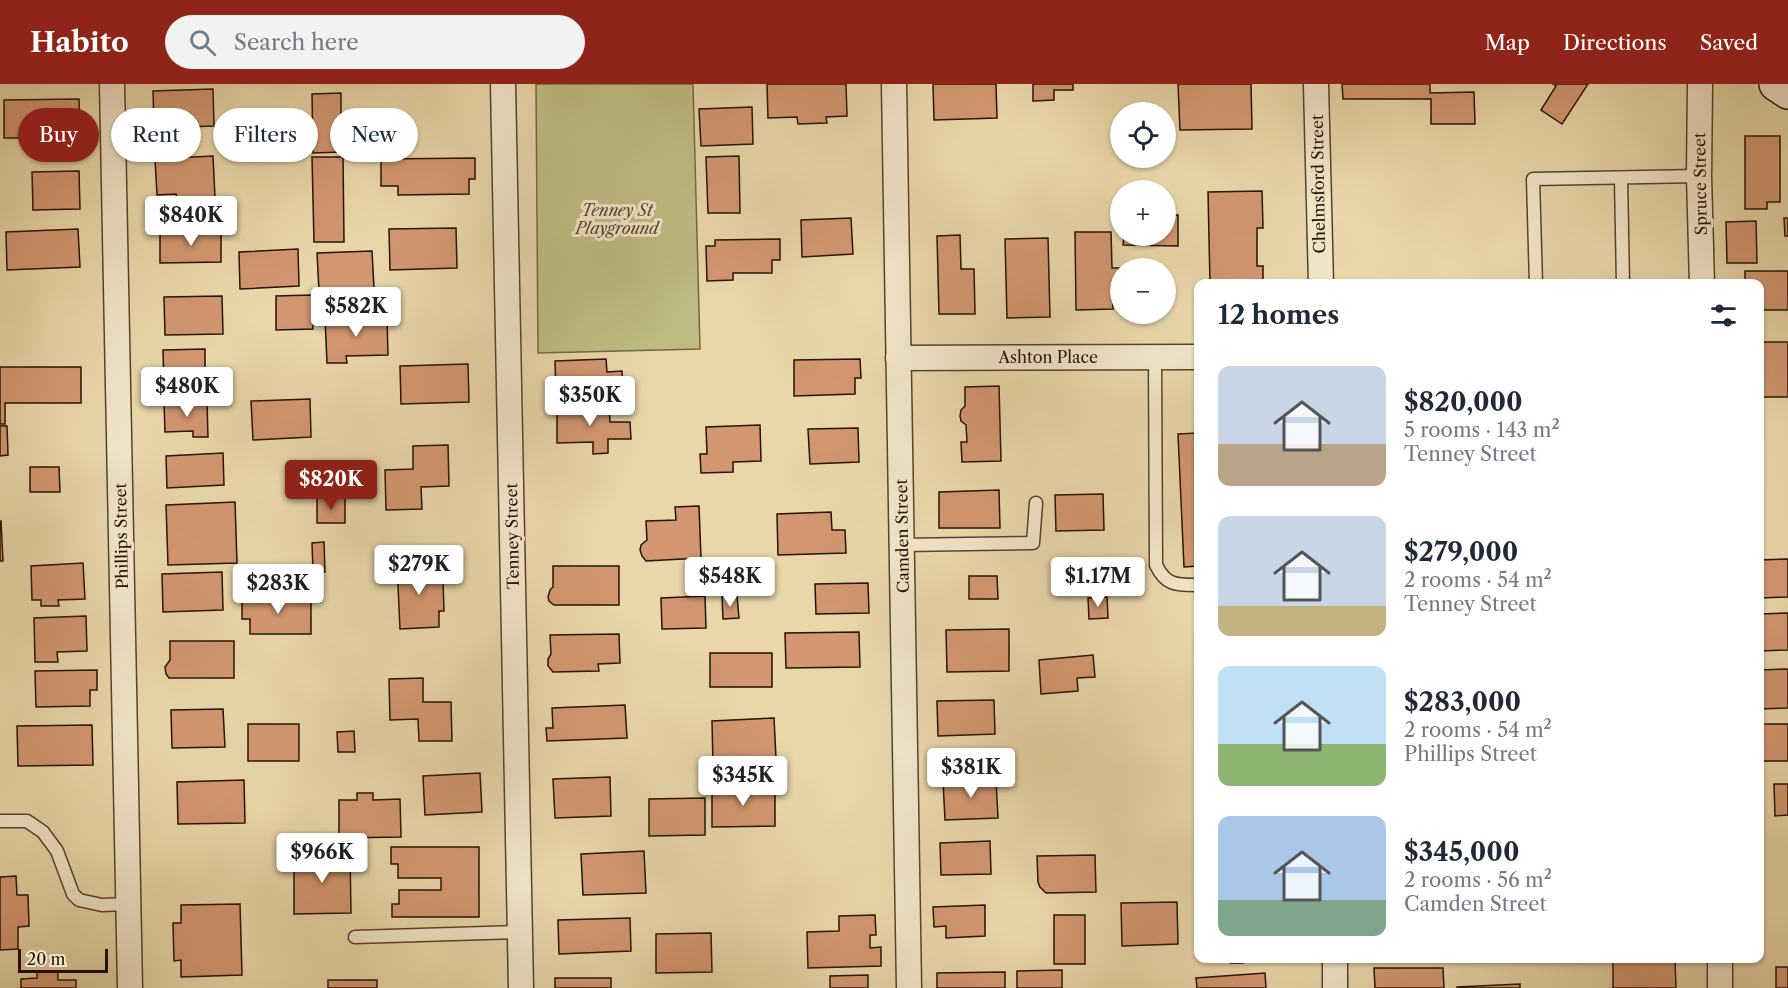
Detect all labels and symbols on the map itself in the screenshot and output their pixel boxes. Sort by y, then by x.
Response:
street label: Chelmsford Street [1307,114,1329,254]
street label: Spruce Street [1689,132,1711,236]
pin: $840K [149,196,233,247]
park label: Tenney St Playground [573,200,660,238]
pin: $582K [314,287,398,338]
street label: Ashton Place [997,347,1098,367]
pin: $480K [145,367,229,418]
pin: $350K [548,376,632,427]
pin: $820K [289,460,373,511]
street label: Camden Street [891,478,913,593]
street label: Phillips Street [110,482,132,589]
street label: Tenney Street [501,482,523,589]
pin: $279K [377,545,461,596]
pin: $548K [688,557,772,608]
pin: $1.17M [1049,557,1147,608]
pin: $283K [236,564,320,615]
pin: $381K [929,748,1013,799]
pin: $345K [701,756,785,807]
pin: $966K [280,833,364,884]
scale bar [18,946,108,974]

